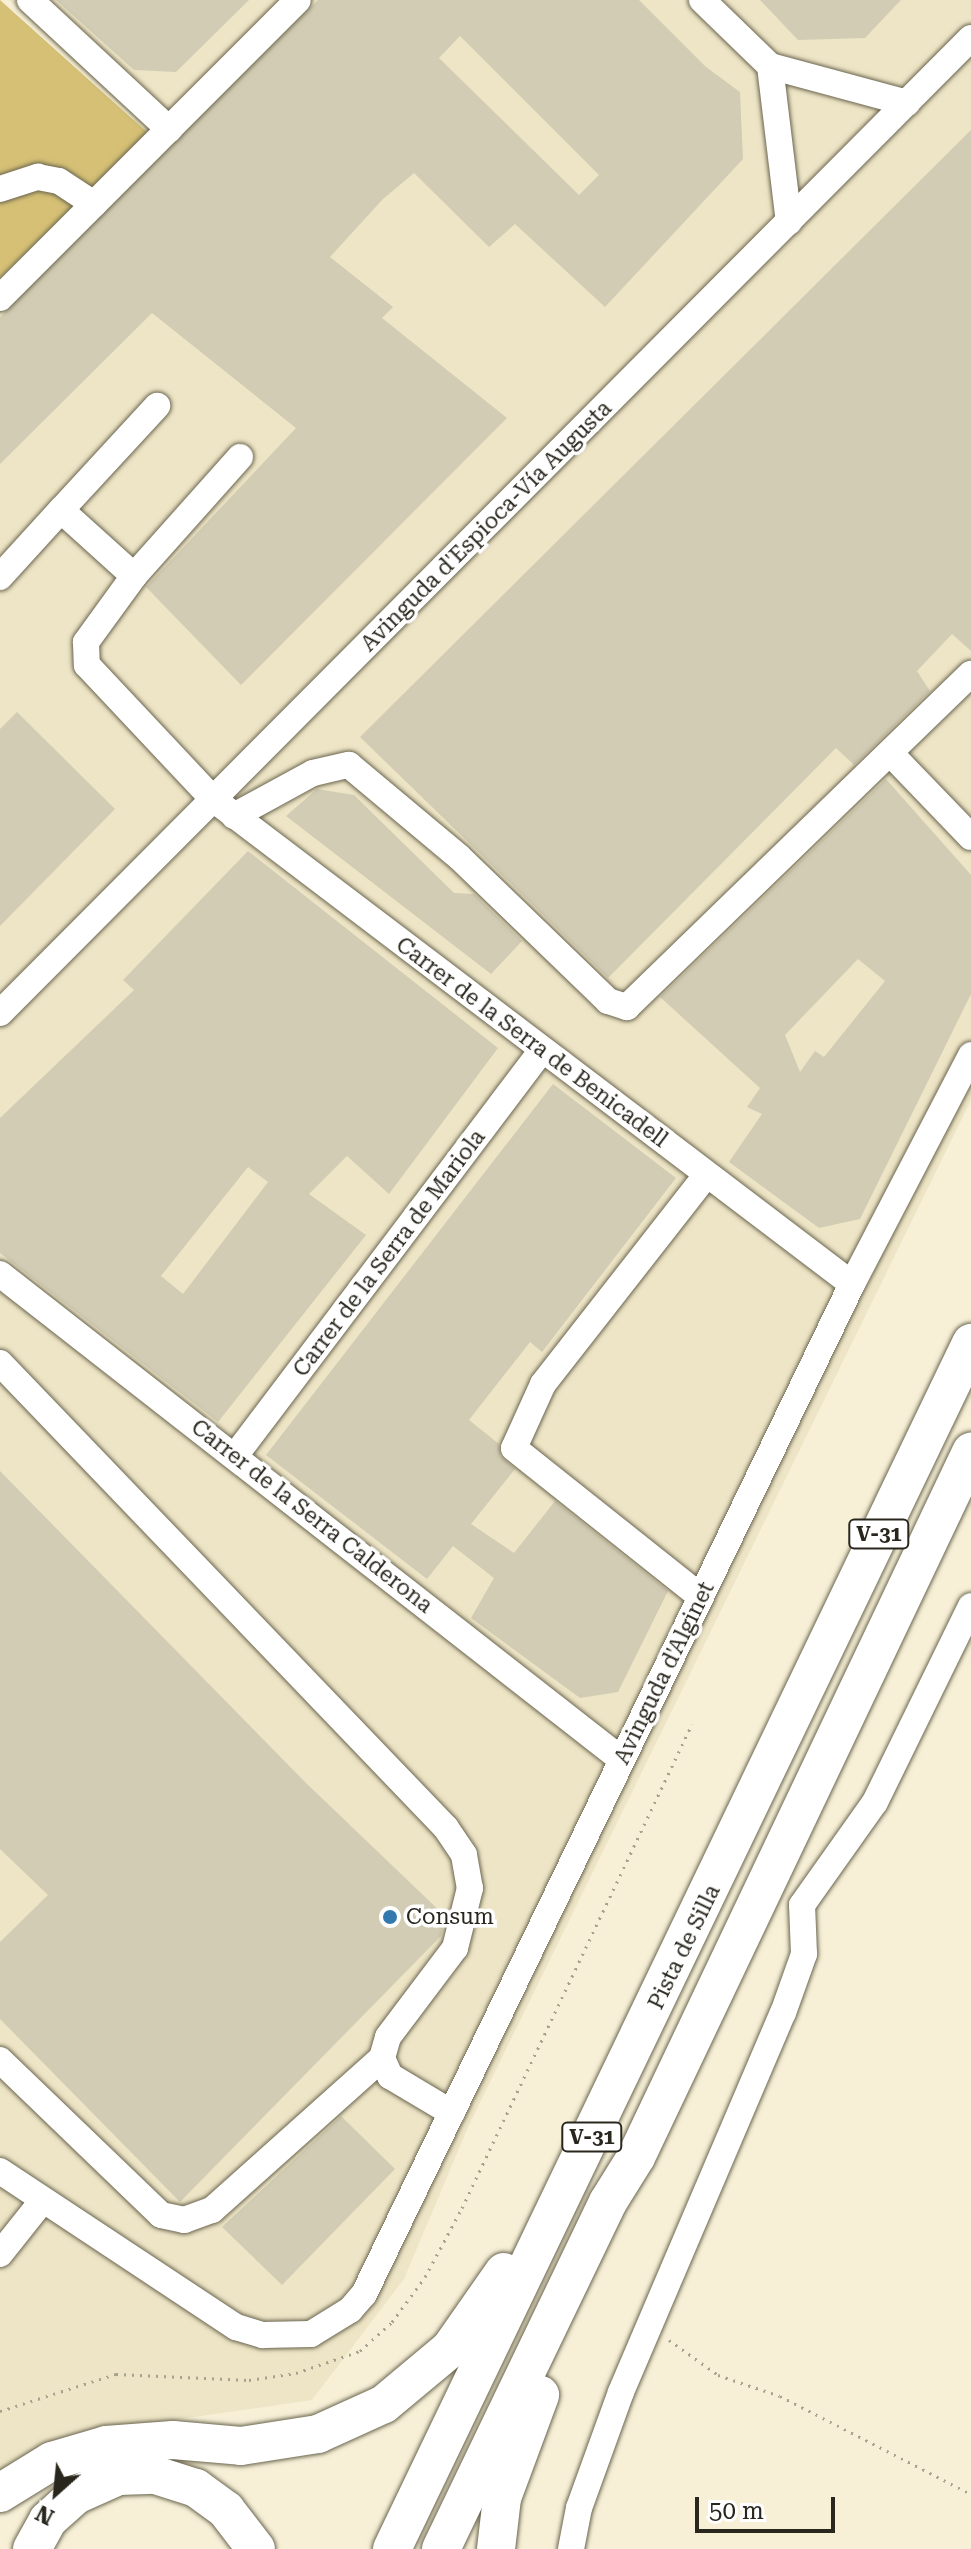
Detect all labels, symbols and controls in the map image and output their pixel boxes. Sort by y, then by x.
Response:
street label: Avinguda d'Espioca-Vía Augusta [355,395,617,657]
street label: Carrer de la Serra de Benicadell [391,931,673,1153]
street label: Carrer de la Serra de Mariola [287,1124,491,1382]
street label: Carrer de la Serra Calderona [186,1414,438,1618]
road number: V-31 [847,1518,911,1550]
street label: Avinguda d'Alginet [608,1577,720,1769]
street label: Pista de Silla [642,1880,726,2014]
place label: Consum [406,1904,494,1930]
marker: Consum [381,1908,399,1926]
road number: V-31 [560,2121,624,2153]
north arrow [16,2453,96,2533]
scale bar [699,2481,839,2531]
text: 50 m [709,2497,764,2525]
text: N [32,2500,58,2530]

